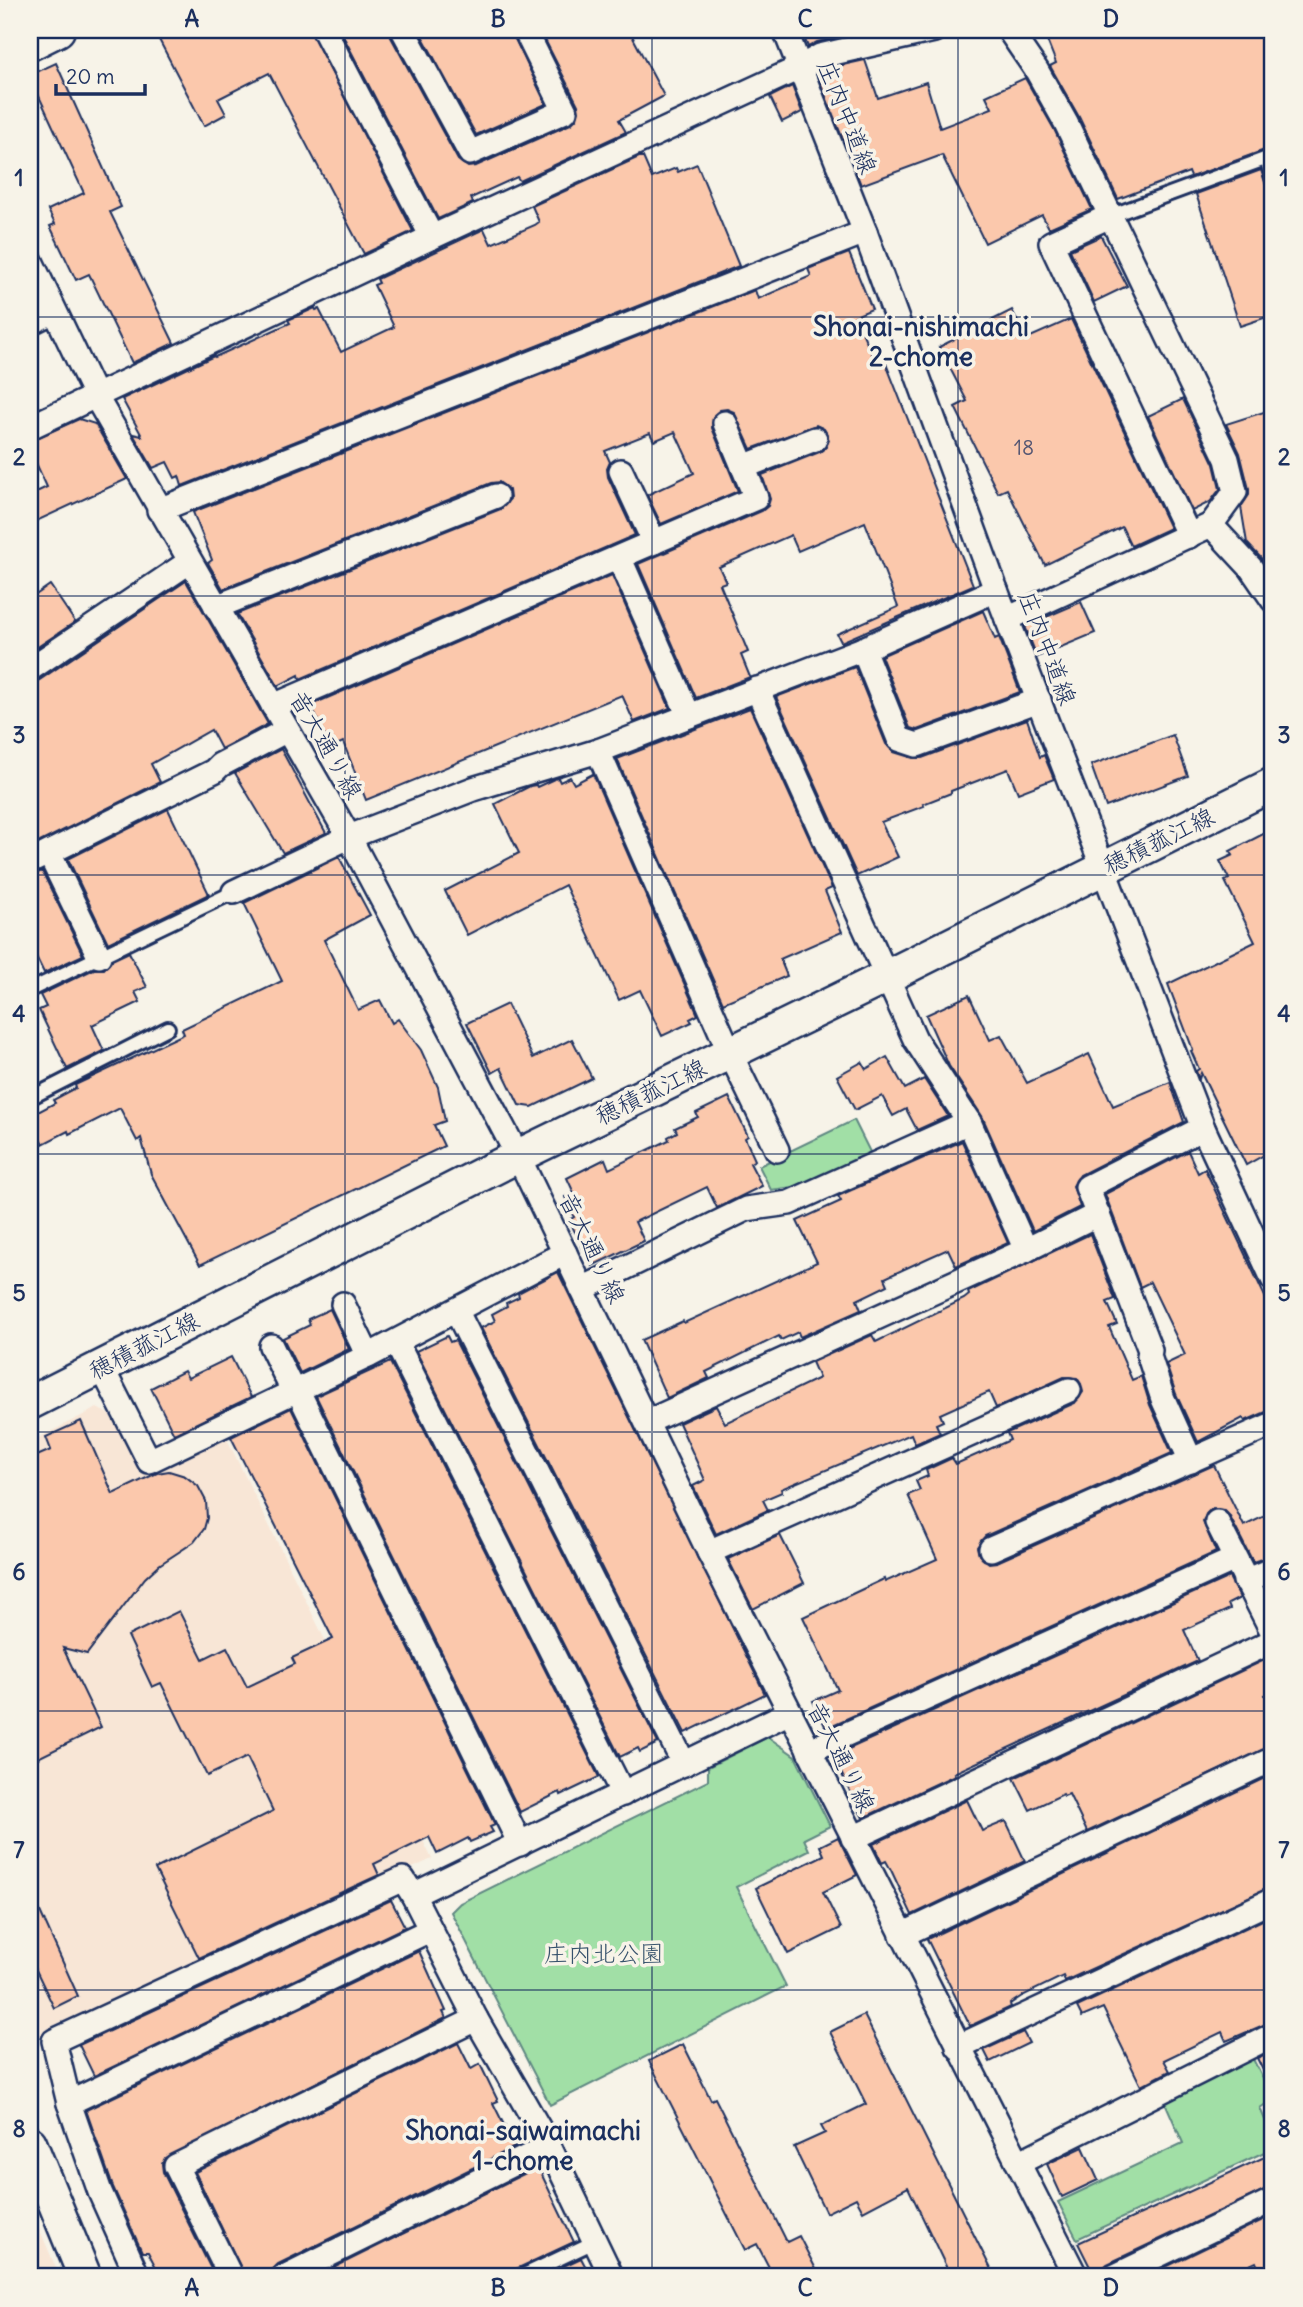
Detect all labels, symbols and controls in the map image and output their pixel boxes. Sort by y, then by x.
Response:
text: A [185,4,200,33]
text: B [490,4,506,33]
text: C [797,4,813,33]
text: D [1103,4,1119,33]
scale bar [56,52,145,96]
street label: 庄内中道線 [812,55,884,178]
text: 20 m [66,63,115,90]
text: 1 [14,163,24,192]
text: 1 [1279,163,1289,192]
district label: Shonai-nishimachi 2-chome [813,310,1029,373]
house number: 18 [1014,434,1034,461]
text: 2 [13,442,26,471]
text: 2 [1278,442,1291,471]
street label: 庄内中道線 [1012,586,1083,709]
street label: 音大通り線 [284,685,370,804]
text: 3 [12,720,26,749]
text: 3 [1277,720,1291,749]
street label: 穂積菰江線 [1098,800,1219,880]
text: 4 [12,999,26,1028]
text: 4 [1277,999,1291,1028]
street label: 穂積菰江線 [590,1051,711,1131]
street label: 音大通り線 [553,1187,633,1308]
text: 5 [12,1278,26,1307]
text: 5 [1277,1278,1291,1307]
street label: 穂積菰江線 [83,1305,204,1386]
text: 6 [12,1557,26,1586]
text: 6 [1277,1557,1291,1586]
street label: 音大通り線 [801,1696,882,1817]
text: 7 [13,1835,25,1864]
text: 7 [1278,1835,1290,1864]
park label: 庄内北公園 [544,1938,664,1968]
text: 8 [12,2114,26,2143]
district label: Shonai-saiwaimachi 1-chome [405,2114,641,2177]
text: 8 [1277,2114,1291,2143]
text: A [185,2273,200,2302]
text: B [490,2273,506,2302]
text: C [797,2273,813,2302]
text: D [1103,2273,1119,2302]

